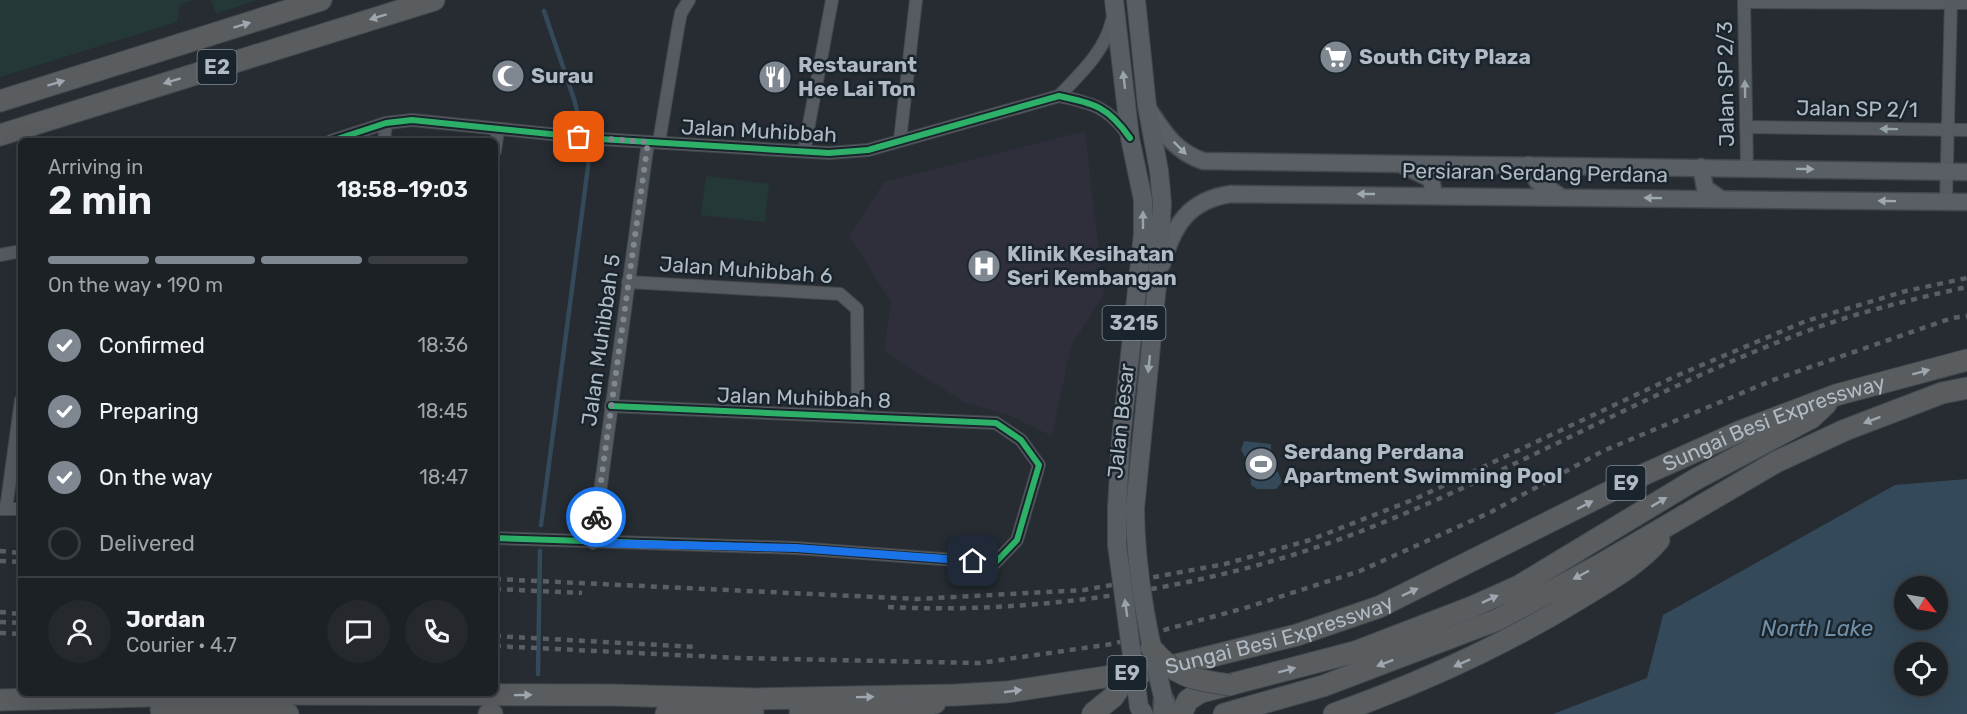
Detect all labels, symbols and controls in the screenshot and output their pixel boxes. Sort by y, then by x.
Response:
one-way arrow [369,13,387,22]
one-way arrow [233,20,251,29]
street label: Jalan SP 2/3 [1712,21,1739,147]
supermarket icon: South City Plaza [1318,39,1354,75]
place label: South City Plaza [1359,44,1531,69]
road number: E2 [198,50,236,84]
place label: Restaurant Hee Lai Ton [798,52,917,101]
mosque icon: Surau [490,58,526,94]
restaurant icon: Restaurant Hee Lai Ton [757,59,793,95]
place label: Surau [531,63,594,88]
one-way arrow [1119,70,1128,89]
one-way arrow [162,77,180,86]
one-way arrow [47,78,65,87]
one-way arrow [1740,79,1750,98]
street label: Jalan SP 2/1 [1796,95,1918,122]
pin [553,111,604,162]
street label: Jalan Muhibbah [681,114,838,147]
icon: bag [562,120,595,153]
one-way arrow [1880,124,1899,134]
one-way arrow [1172,141,1186,155]
text: Arriving in [48,155,143,179]
street label: Persiaran Serdang Perdana [1402,158,1668,187]
one-way arrow [1796,164,1815,174]
text: 18:58–19:03 [337,176,468,203]
text: 2 min [48,178,152,224]
one-way arrow [1356,189,1375,199]
one-way arrow [1643,193,1662,202]
one-way arrow [1878,196,1897,206]
one-way arrow [1138,210,1148,229]
place label: Klinik Kesihatan Seri Kembangan [1007,241,1177,290]
hospital icon: Klinik Kesihatan Seri Kembangan [966,248,1002,284]
street label: Jalan Muhibbah 6 [658,251,834,288]
street label: Jalan Muhibbah 5 [576,252,625,428]
text: On the way · 190 m [48,273,223,297]
road number: 3215 [1102,306,1166,340]
icon: check [48,329,81,362]
text: Confirmed [99,332,205,359]
text: 18:36 [418,333,468,357]
one-way arrow [1144,355,1154,374]
street label: Jalan Besar [1102,362,1139,480]
one-way arrow [1912,366,1930,376]
street label: Sungai Besi Expressway [1659,369,1888,477]
street label: Jalan Muhibbah 8 [716,382,892,413]
icon: check [48,395,81,428]
text: Preparing [99,398,199,425]
text: 18:45 [417,399,468,423]
one-way arrow [1863,416,1881,425]
place label: Serdang Perdana Apartment Swimming Pool [1284,439,1562,488]
sports icon: Serdang Perdana Apartment Swimming Pool [1243,446,1279,482]
icon: check [48,461,81,494]
text: On the way [99,464,213,491]
text: 18:47 [419,465,468,489]
road number: E9 [1606,466,1646,500]
courier [566,487,626,547]
one-way arrow [1651,496,1667,507]
one-way arrow [1576,500,1593,510]
icon: bike [580,501,613,534]
text: Delivered [99,530,195,557]
pin [947,535,998,586]
icon: home [956,544,989,577]
one-way arrow [1572,570,1589,580]
north arrow [1894,576,1948,630]
map controls [1894,576,1948,696]
one-way arrow [1402,587,1419,596]
street label: Sungai Besi Expressway [1163,589,1398,679]
one-way arrow [1482,594,1500,604]
one-way arrow [1121,598,1130,617]
button: person [48,600,111,663]
button: chat [327,600,390,663]
button: phone [405,600,468,663]
text: Jordan [126,606,205,633]
water label: North Lake [1761,615,1873,642]
text: Courier · 4.7 [126,633,237,657]
button: locate [1894,642,1948,696]
road number: E9 [1108,656,1146,690]
one-way arrow [1375,658,1393,668]
one-way arrow [1452,658,1470,668]
one-way arrow [1278,665,1296,674]
one-way arrow [1004,686,1023,695]
one-way arrow [513,690,532,700]
one-way arrow [855,692,874,702]

